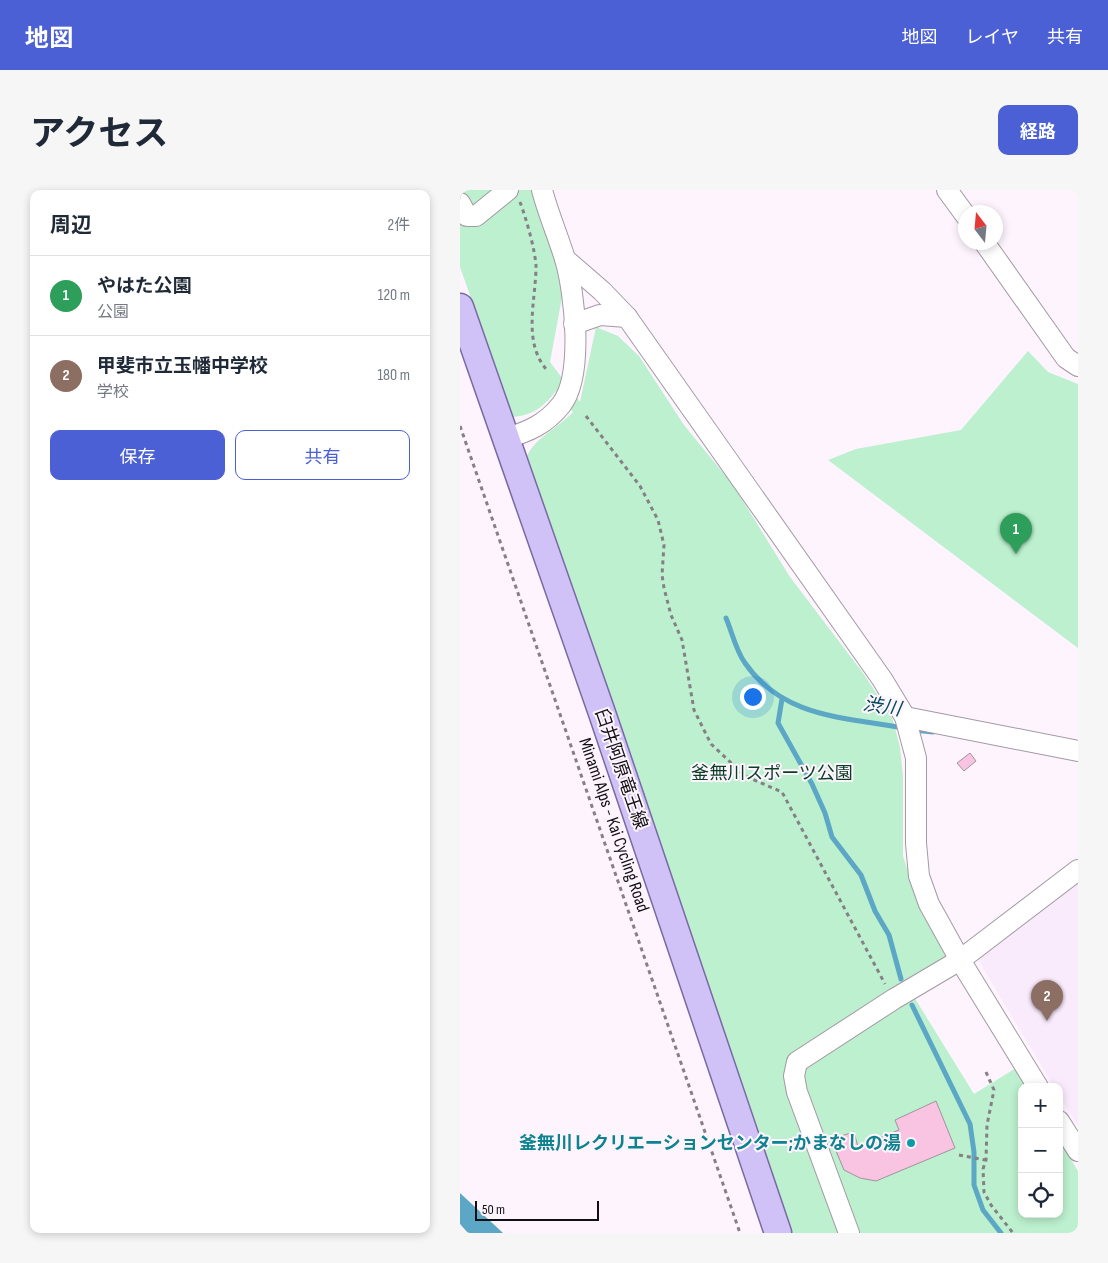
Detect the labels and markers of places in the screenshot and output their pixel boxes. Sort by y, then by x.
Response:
pin: 1 [1000,513,1032,554]
pin: 2 [1031,980,1063,1021]
place label: 釜無川レクリエーションセンター;かまなしの湯 [519,1133,901,1154]
marker: 釜無川レクリエーションセンター;かまなしの湯 [905,1137,917,1149]

